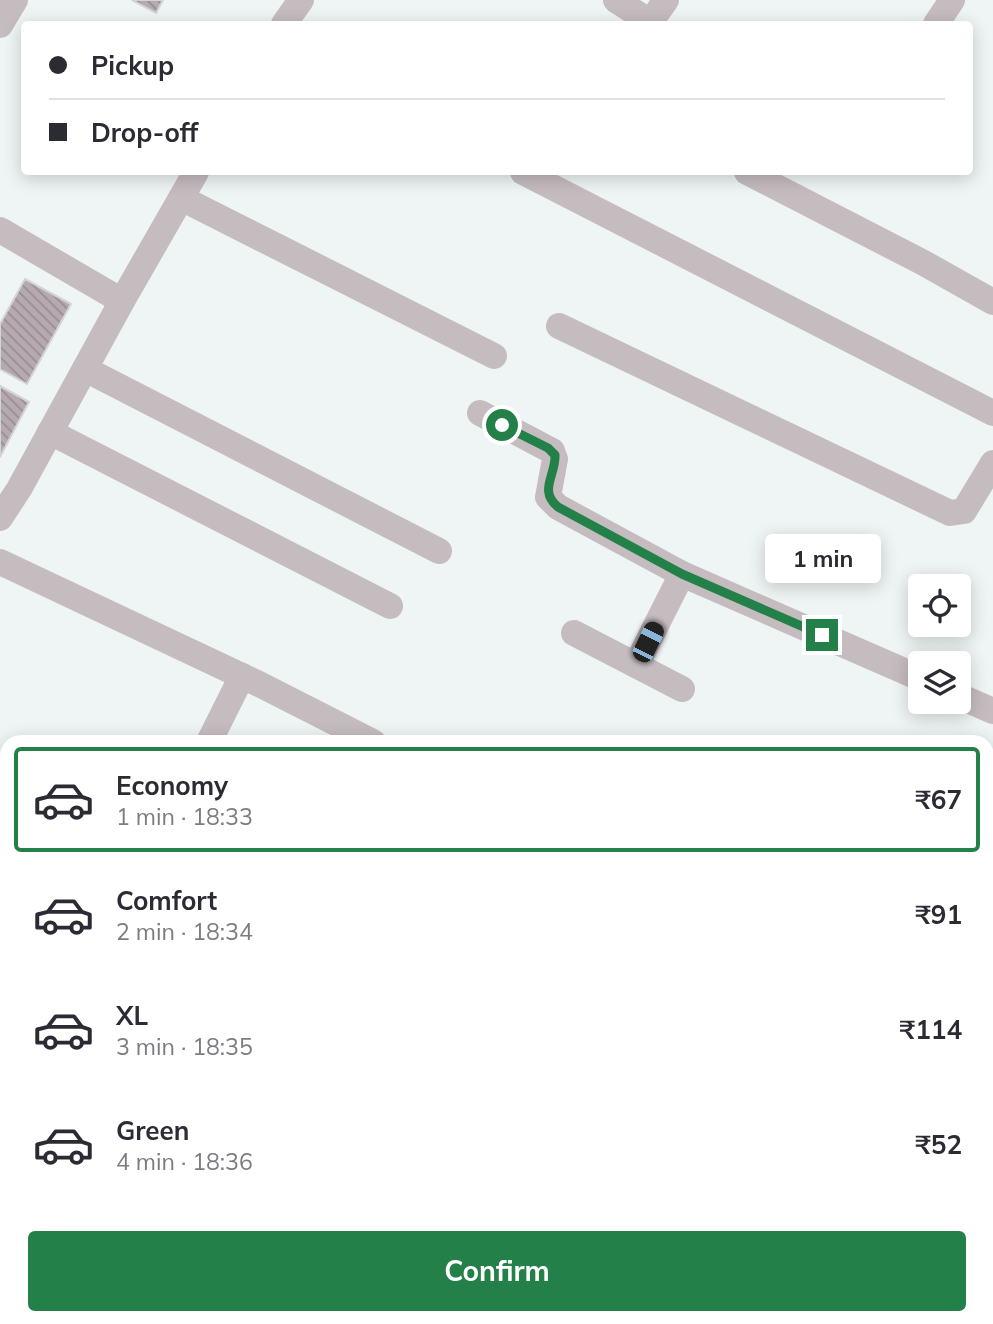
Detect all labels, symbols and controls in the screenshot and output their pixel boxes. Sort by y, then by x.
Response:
text: Pickup [91,49,174,82]
text: Drop-off [91,116,198,149]
route start [486,409,518,441]
callout: 1 min [764,534,880,582]
text: 1 min [793,544,853,573]
map controls [908,574,971,714]
button: locate [908,574,971,637]
car [630,619,667,665]
route end [806,619,838,651]
button: layers [908,651,971,714]
icon: car [32,768,95,831]
text: Economy [116,769,228,802]
text: ₹67 [915,783,962,816]
text: 1 min · 18:33 [116,802,253,831]
icon: car [32,883,95,946]
text: Comfort [116,884,217,917]
text: ₹91 [915,898,962,931]
text: 2 min · 18:34 [116,917,253,946]
icon: car [32,998,95,1061]
text: XL [116,999,148,1032]
text: ₹114 [900,1013,962,1046]
text: 3 min · 18:35 [116,1032,253,1061]
icon: car [32,1113,95,1176]
text: Green [116,1114,189,1147]
text: ₹52 [915,1128,962,1161]
text: 4 min · 18:36 [116,1147,253,1176]
button: Confirm [28,1231,966,1311]

